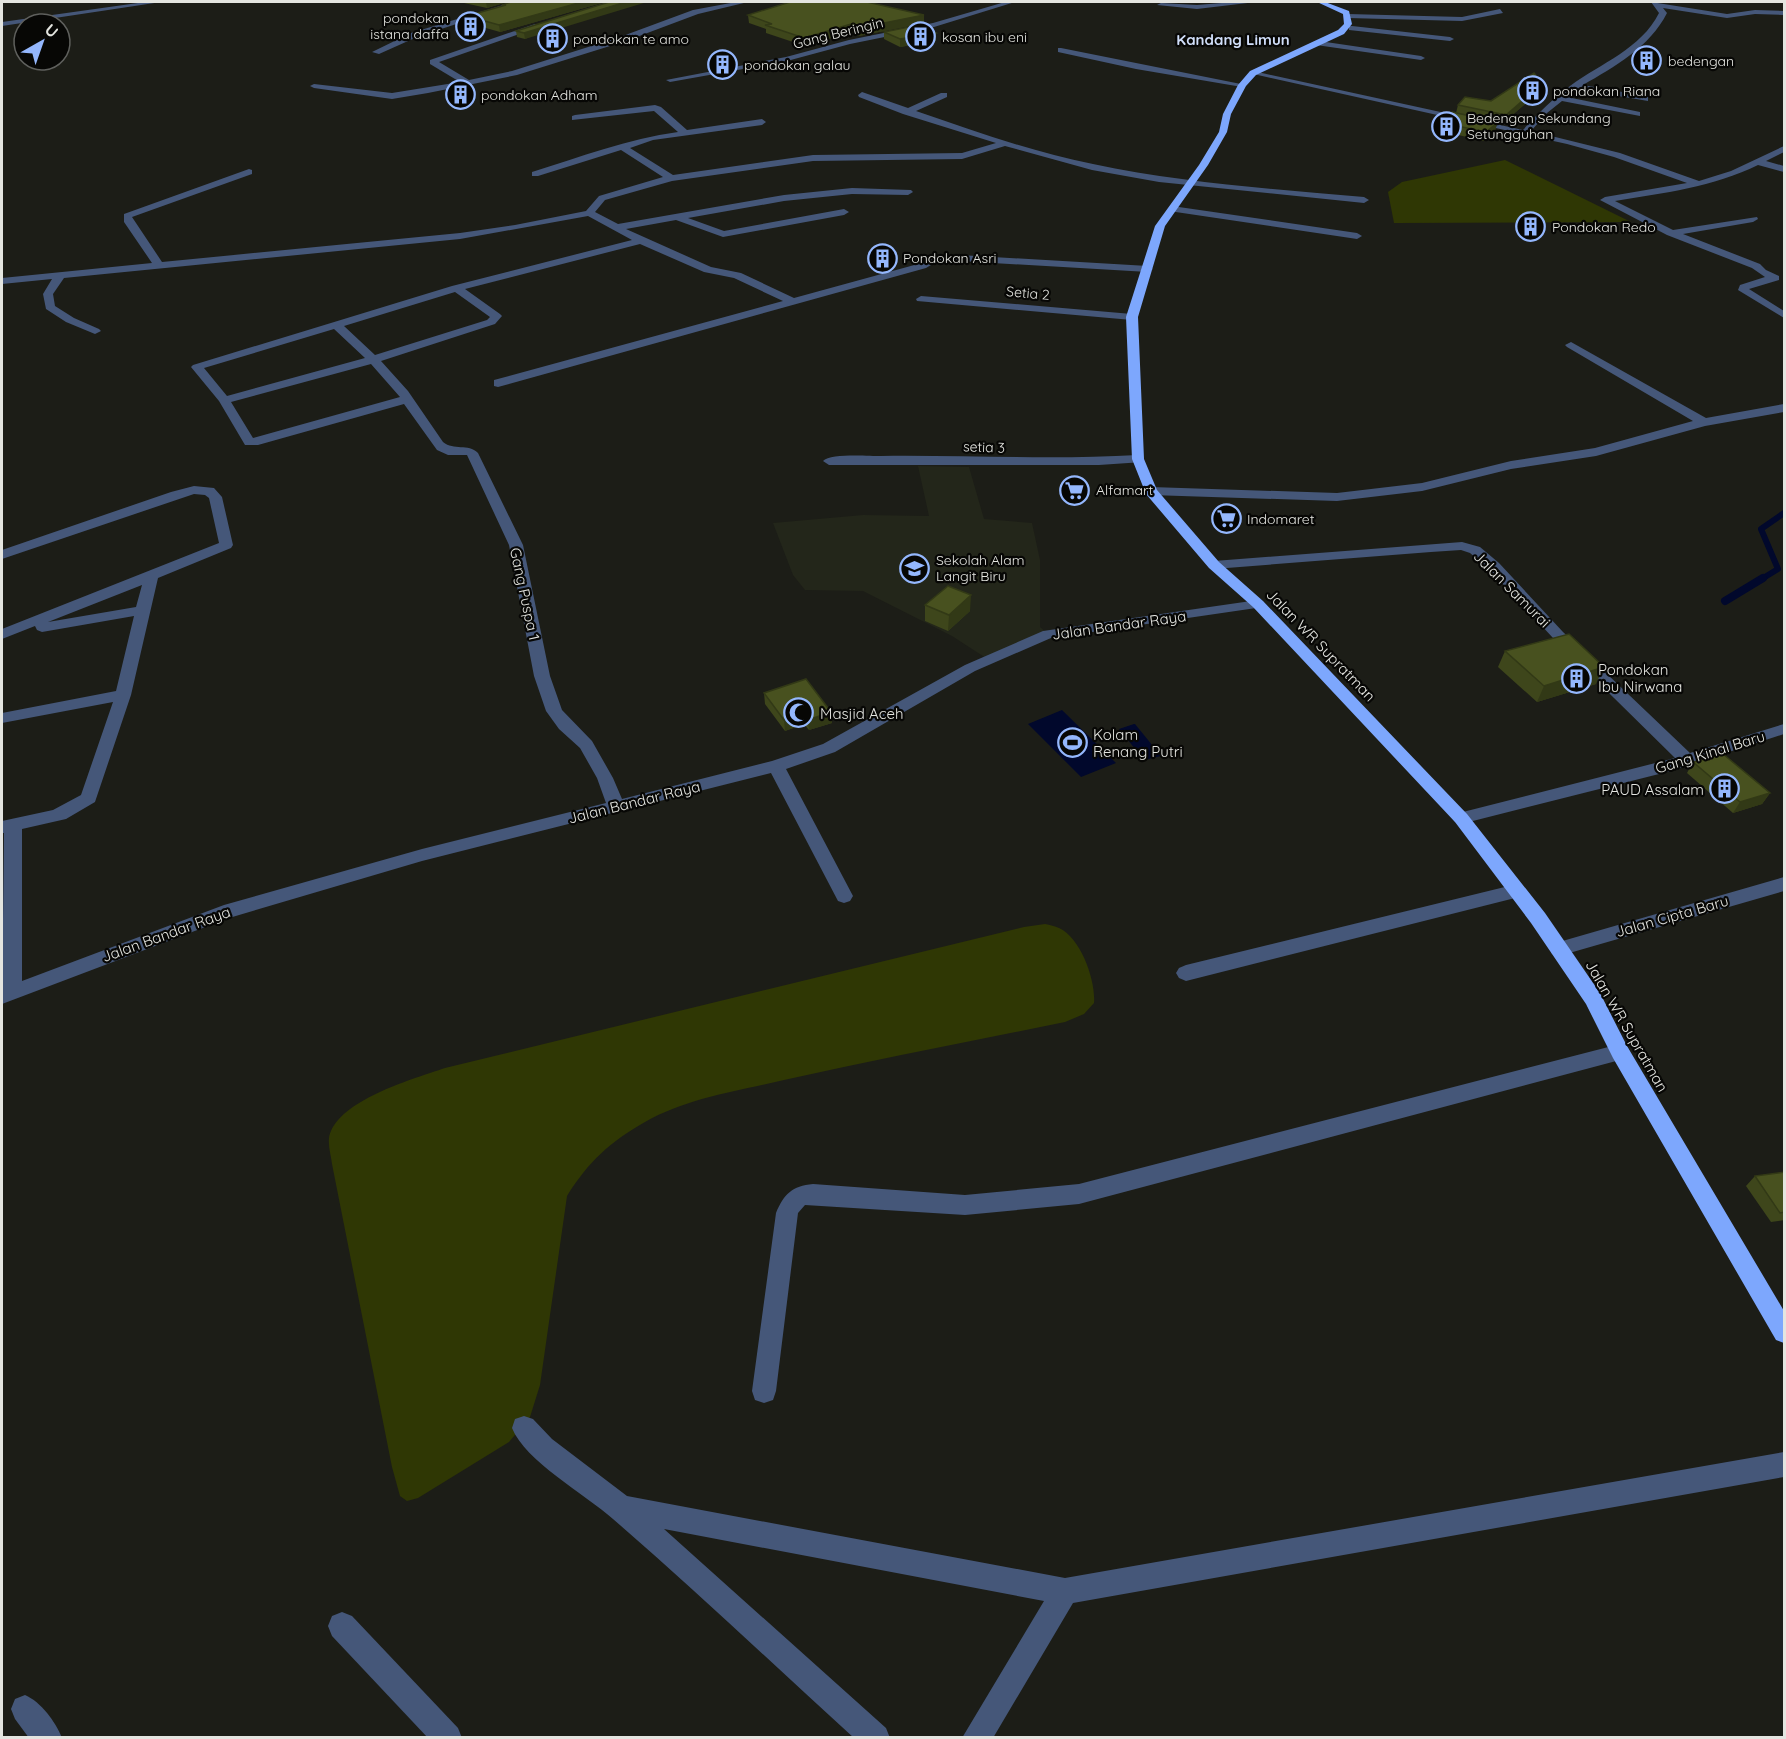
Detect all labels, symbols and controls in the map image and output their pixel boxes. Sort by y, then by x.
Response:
place label: pondokan istana daffa [370,9,449,43]
building icon: pondokan istana daffa [454,10,486,42]
north arrow [12,12,72,72]
street label: Gang Beringin [791,13,885,53]
text: U [41,19,62,42]
building icon: kosan ibu eni [905,21,937,53]
building icon: pondokan te amo [536,23,568,55]
place label: kosan ibu eni [942,28,1027,46]
place label: pondokan te amo [573,30,689,48]
district label: Kandang Limun [1176,30,1290,49]
building icon: bedengan [1631,45,1663,77]
building icon: pondokan galau [707,49,739,81]
place label: bedengan [1668,52,1734,70]
place label: pondokan galau [744,56,850,74]
building icon: pondokan Riana [1516,75,1548,107]
building icon: pondokan Adham [444,79,476,111]
place label: pondokan Riana [1553,82,1660,100]
place label: pondokan Adham [481,86,598,104]
place label: Bedengan Sekundang Setungguhan [1467,109,1611,143]
building icon: Bedengan Sekundang Setungguhan [1430,110,1462,142]
building icon: Pondokan Redo [1515,211,1547,243]
place label: Pondokan Redo [1552,218,1656,236]
building icon: Pondokan Asri [866,242,898,274]
place label: Pondokan Asri [903,249,997,267]
street label: Setia 2 [1006,282,1051,304]
street label: setia 3 [963,437,1005,457]
supermarket icon: Alfamart [1059,474,1091,506]
place label: Alfamart [1096,481,1153,499]
supermarket icon: Indomaret [1210,503,1242,535]
place label: Indomaret [1247,510,1315,528]
street label: Gang Puspa 1 [506,546,544,642]
street label: Jalan Samurai [1470,547,1554,631]
place label: Sekolah Alam Langit Biru [936,551,1024,585]
school or university icon: Sekolah Alam Langit Biru [899,552,931,584]
street label: Jalan WR Supratman [1262,585,1380,705]
street label: Jalan Bandar Raya [1051,606,1187,644]
place label: Pondokan Ibu Nirwana [1598,660,1682,696]
building icon: Pondokan Ibu Nirwana [1561,662,1593,694]
mosque icon: Masjid Aceh [783,697,815,729]
place label: Masjid Aceh [820,704,903,723]
place label: Kolam Renang Putri [1093,725,1183,761]
street label: Gang Kinal Baru [1653,726,1767,778]
sports icon: Kolam Renang Putri [1056,727,1088,759]
building icon: PAUD Assalam [1709,773,1741,805]
street label: Jalan Bandar Raya [566,776,702,828]
place label: PAUD Assalam [1601,780,1704,799]
street label: Jalan Cipta Baru [1613,891,1731,941]
street label: Jalan Bandar Raya [99,902,233,966]
street label: Jalan WR Supratman [1582,957,1672,1095]

